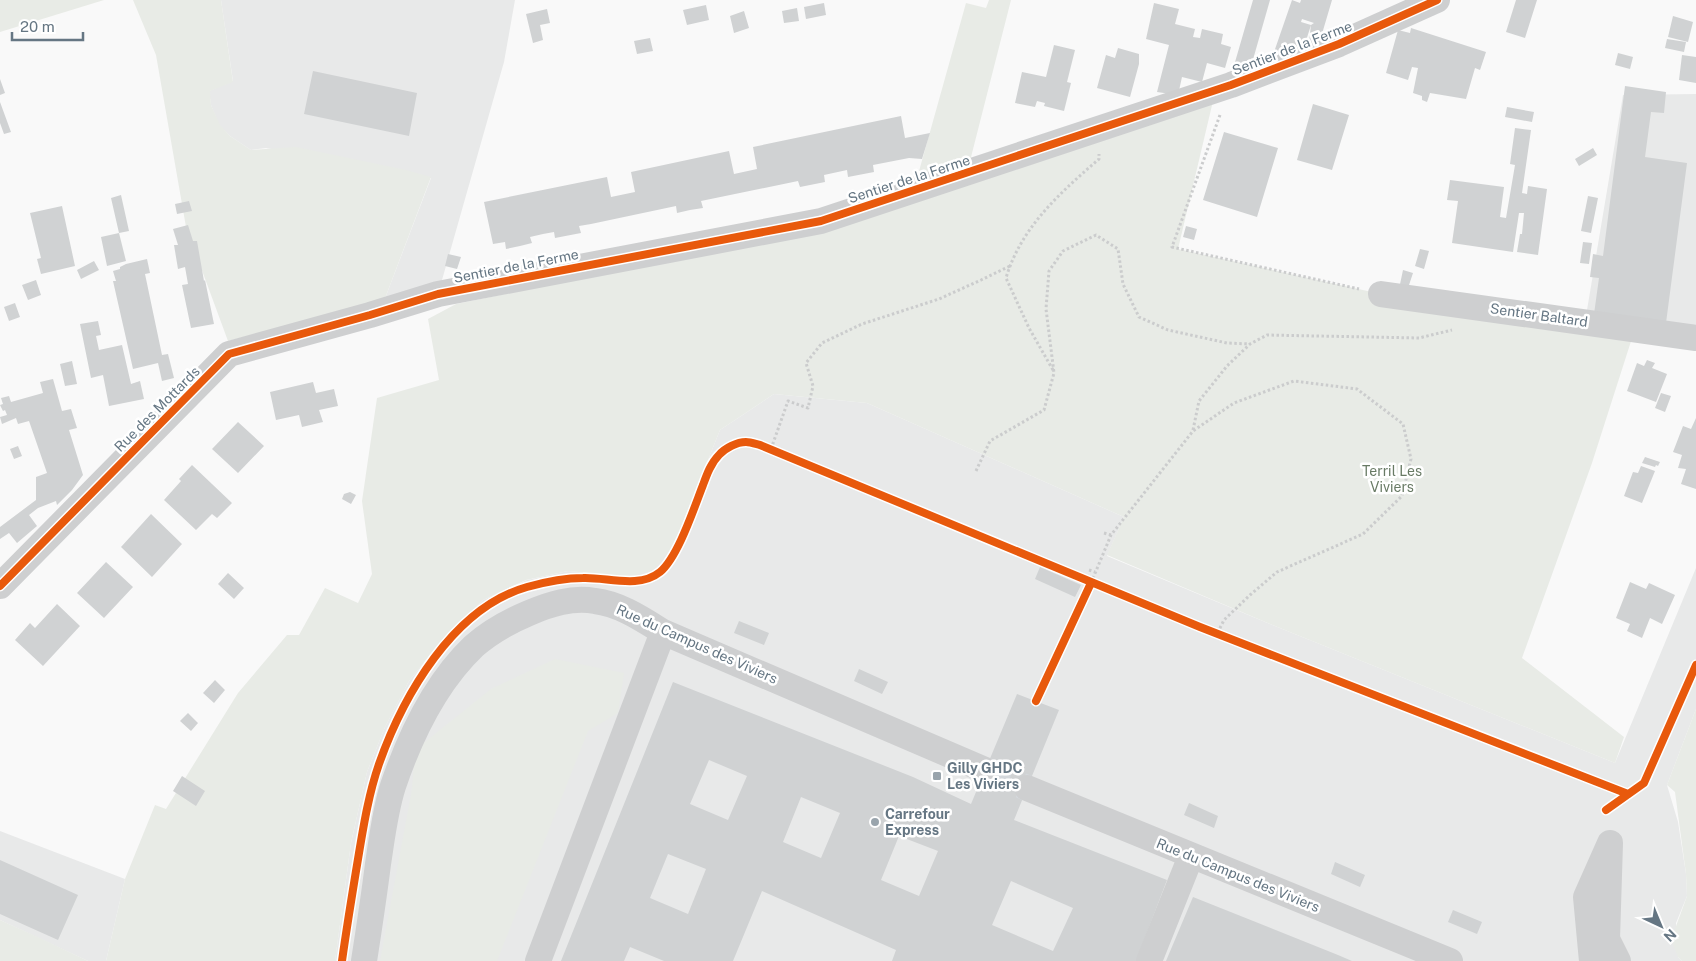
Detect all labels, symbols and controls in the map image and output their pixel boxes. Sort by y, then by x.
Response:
scale bar [12,10,84,42]
text: 20 m [20,18,55,35]
street label: Sentier de la Ferme [1230,18,1354,78]
street label: Sentier de la Ferme [846,152,972,206]
street label: Sentier de la Ferme [452,246,580,286]
street label: Sentier Baltard [1489,300,1589,330]
street label: Rue des Mottards [111,363,203,455]
park label: Terril Les Viviers [1362,463,1422,495]
street label: Rue du Campus des Viviers [614,601,780,687]
place label: Gilly GHDC Les Viviers [947,760,1023,792]
marker: Gilly GHDC Les Viviers [931,770,943,782]
place label: Carrefour Express [885,806,950,838]
marker: Carrefour Express [869,816,881,828]
street label: Rue du Campus des Viviers [1154,835,1322,915]
north arrow [1636,901,1686,951]
text: N [1661,926,1680,945]

